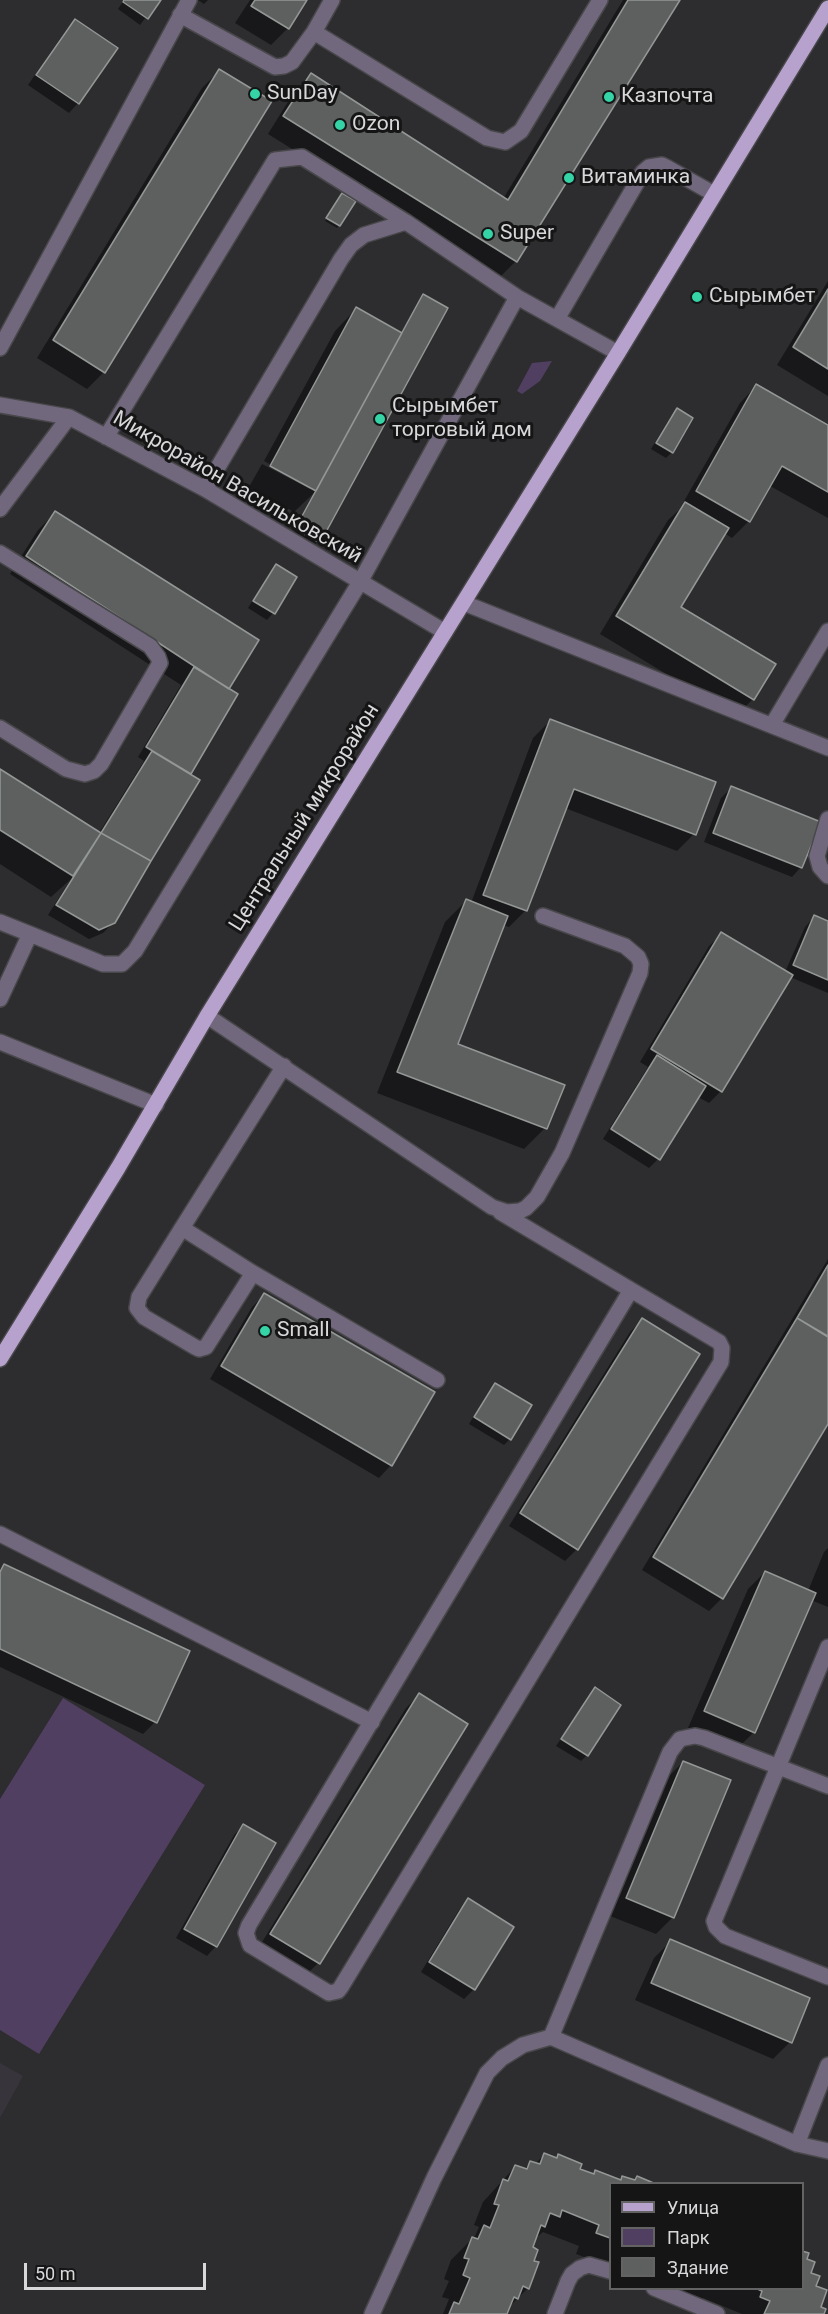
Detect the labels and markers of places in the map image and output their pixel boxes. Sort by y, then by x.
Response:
place label: SunDay [267,81,338,107]
place label: Казпочта [621,84,713,110]
marker: SunDay [248,87,262,101]
marker: Казпочта [602,90,616,104]
place label: Ozon [352,112,400,138]
marker: Ozon [333,118,347,132]
place label: Витаминка [581,165,690,191]
marker: Витаминка [562,171,576,185]
place label: Super [500,221,554,247]
marker: Super [481,227,495,241]
place label: Сырымбет [709,284,815,310]
marker: Сырымбет [690,290,704,304]
place label: Сырымбет торговый дом [392,394,532,444]
marker: Сырымбет торговый дом [373,412,387,426]
place label: Small [277,1318,330,1344]
marker: Small [258,1324,272,1338]

